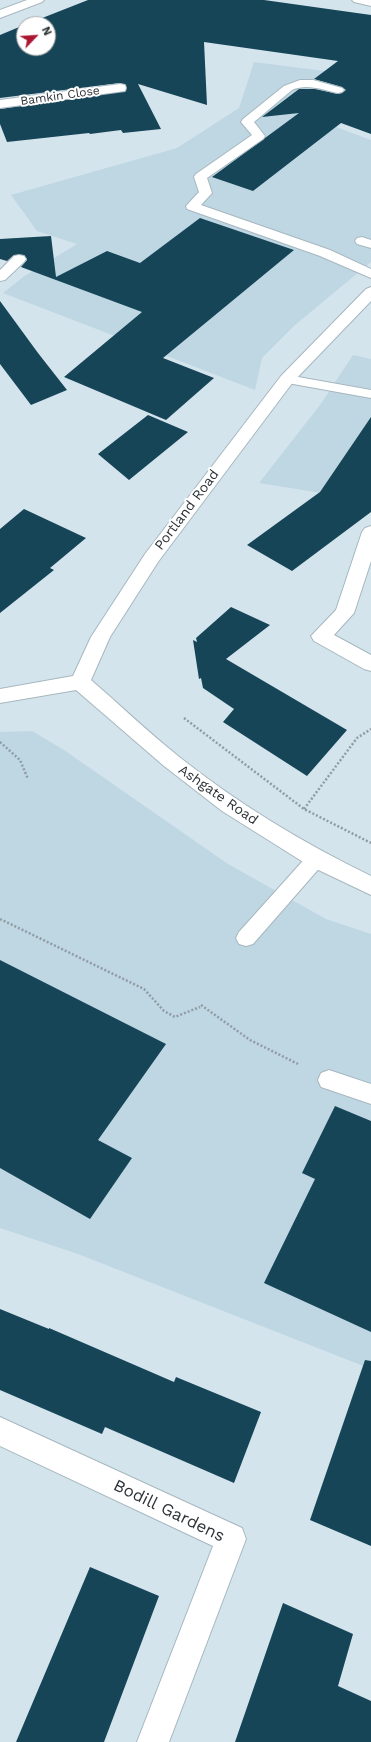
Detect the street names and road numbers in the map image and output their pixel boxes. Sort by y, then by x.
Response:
street label: Bamkin Close [19,83,101,109]
street label: Portland Road [151,466,223,554]
street label: Ashgate Road [175,761,261,829]
street label: Bodill Gardens [110,1475,228,1547]

